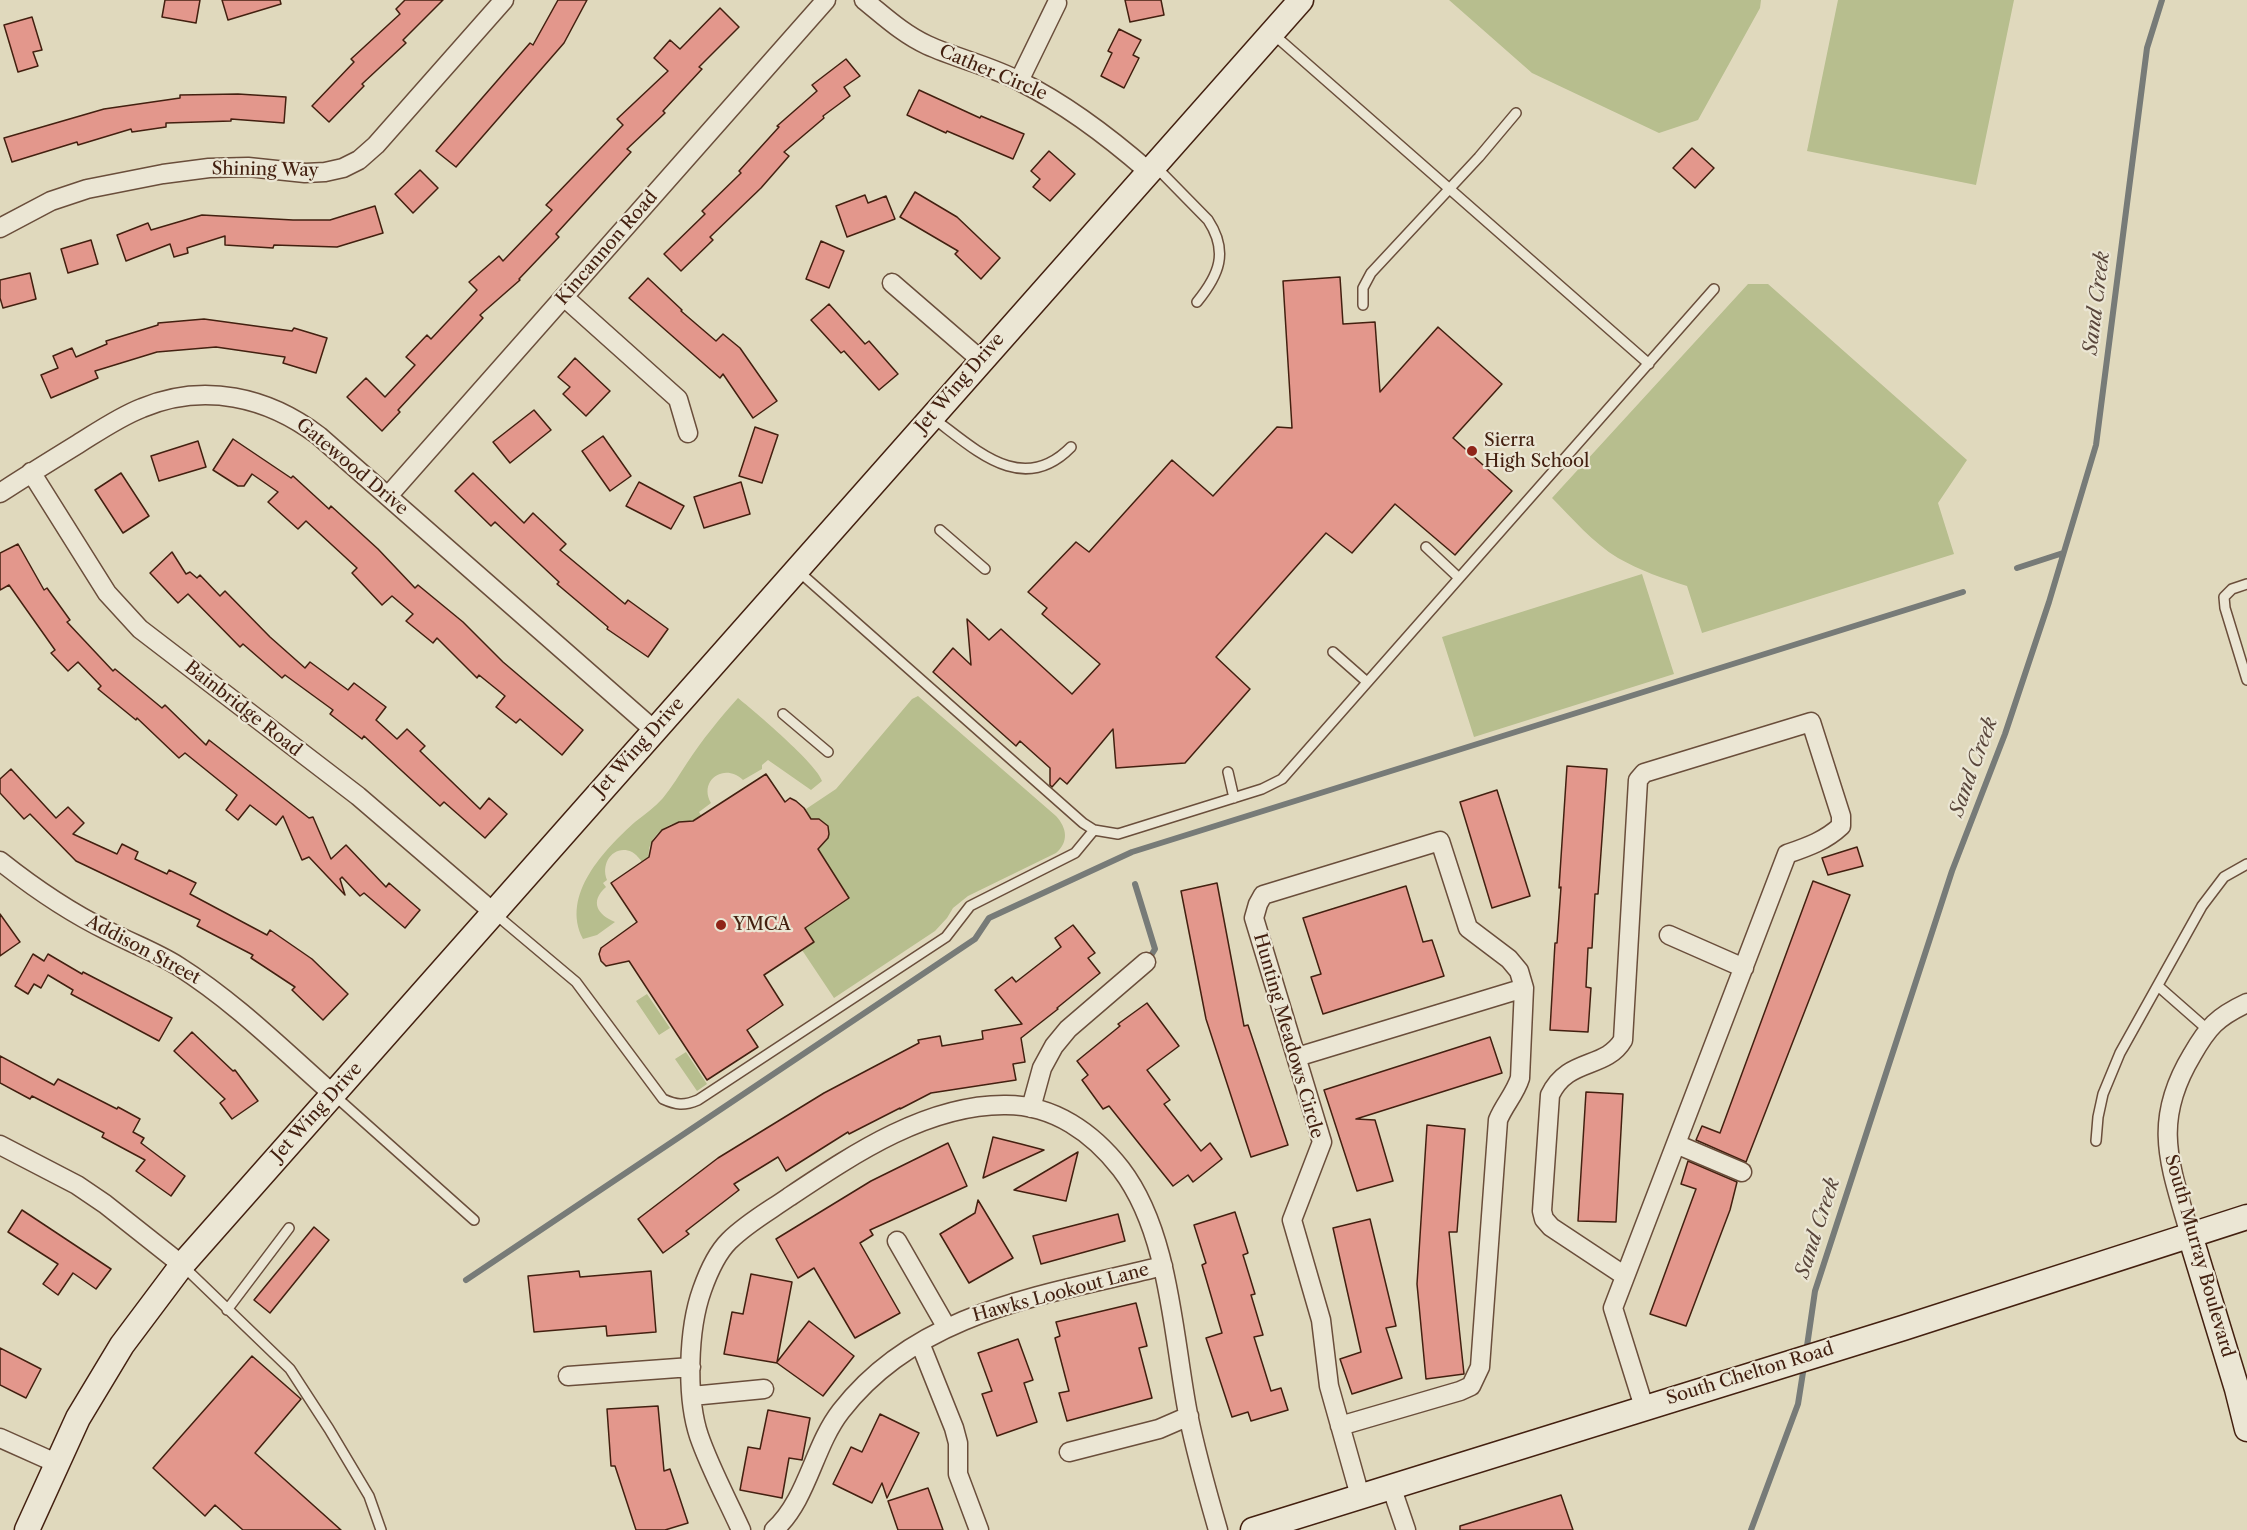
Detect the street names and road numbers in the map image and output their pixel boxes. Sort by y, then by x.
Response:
street label: Cather Circle [936,41,1050,105]
street label: Shining Way [211,158,319,182]
street label: Kincannon Road [552,187,662,309]
street label: Jet Wing Drive [911,329,1009,437]
street label: Gatewood Drive [292,414,412,520]
street label: Bainbridge Road [180,657,306,761]
street label: Jet Wing Drive [589,693,689,801]
street label: Addison Street [82,911,204,989]
street label: Hunting Meadows Circle [1248,931,1328,1141]
street label: Jet Wing Drive [267,1058,367,1166]
street label: South Murray Boulevard [2160,1152,2238,1360]
street label: Hawks Lookout Lane [970,1259,1152,1327]
street label: South Chelton Road [1664,1338,1836,1410]

